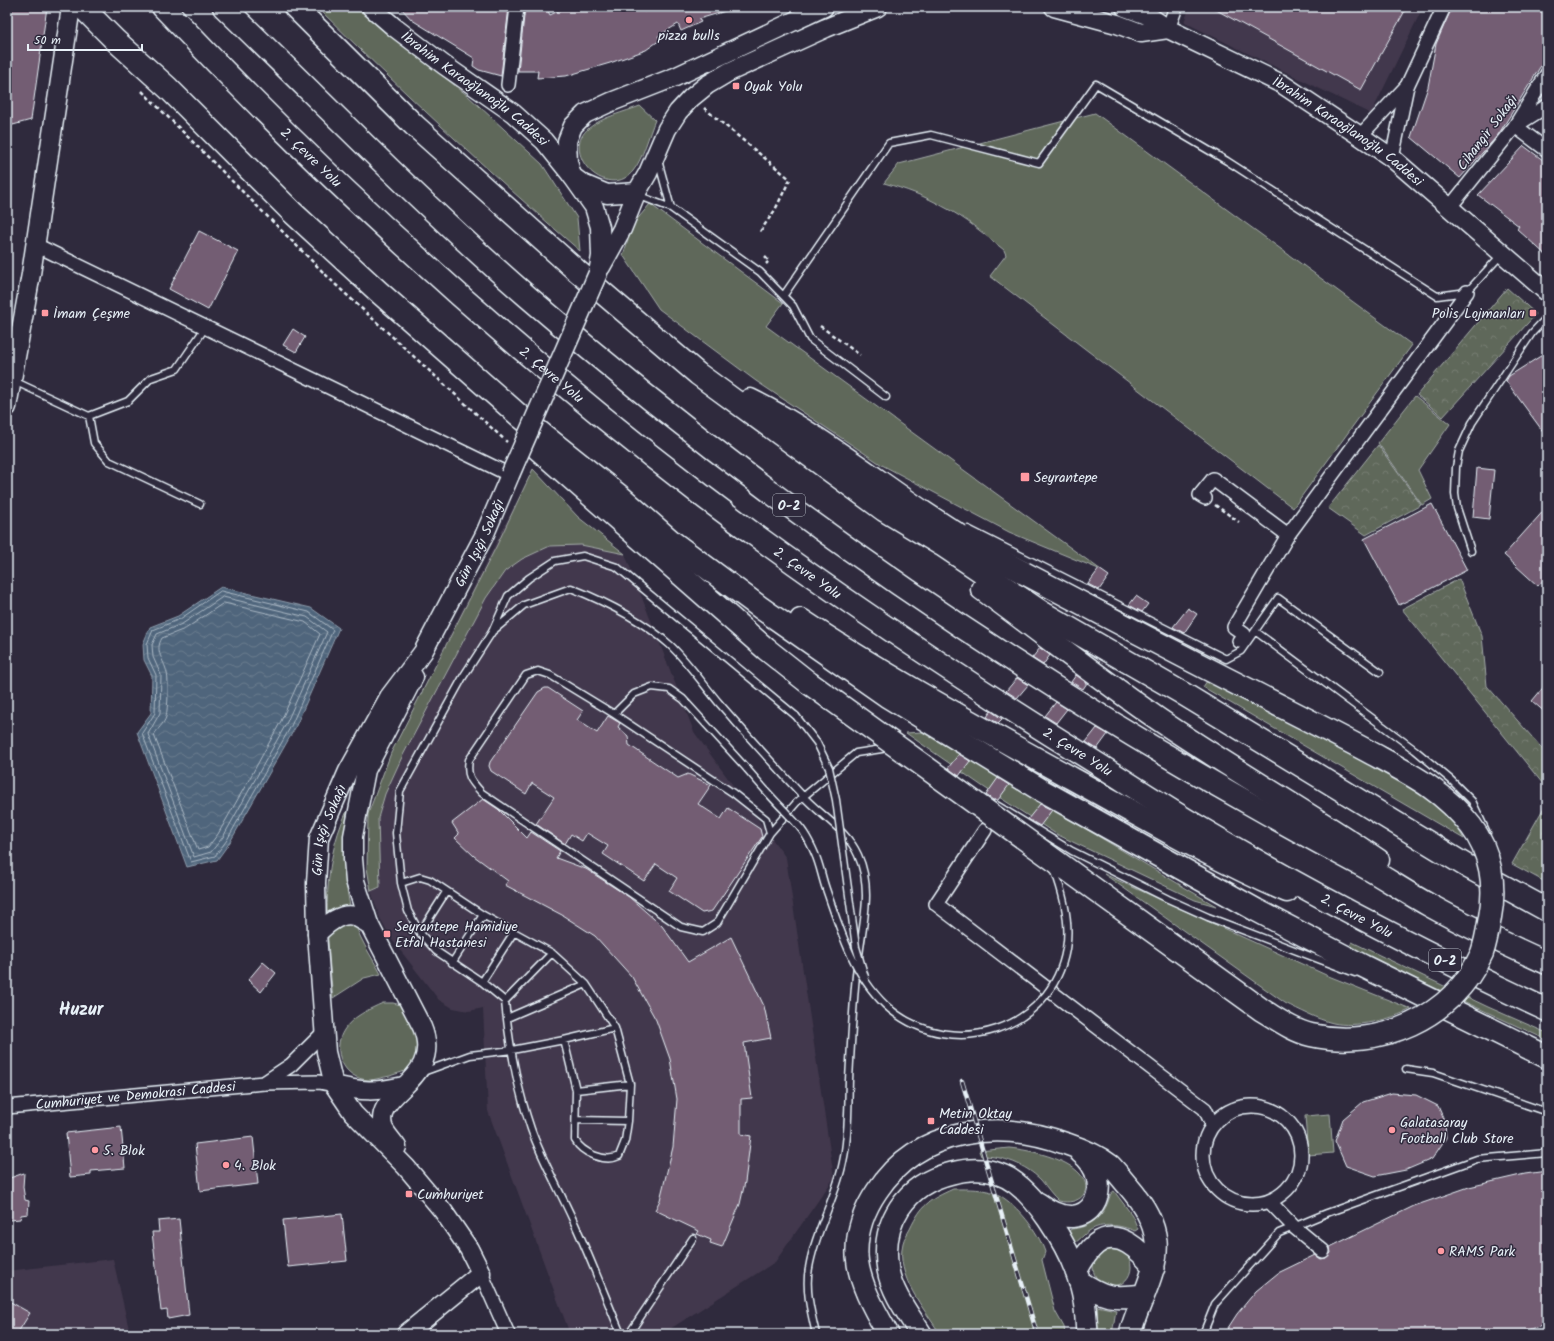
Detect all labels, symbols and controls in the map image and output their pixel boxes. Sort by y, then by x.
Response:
marker: pizza bulls [684,15,694,25]
place label: pizza bulls [657,25,720,47]
scale bar [28,26,142,52]
street label: İbrahim Karaoğlanoğlu Caddesi [396,26,554,151]
text: 50 m [34,31,61,50]
street label: İbrahim Karaoğlanoğlu Caddesi [1268,71,1428,193]
place label: Oyak Yolu [744,76,803,98]
marker: Oyak Yolu [731,81,741,91]
street label: Cihangir Sokağı [1452,90,1524,175]
street label: 2. Çevre Yolu [275,122,347,193]
place label: İmam Çeşme [53,303,131,325]
place label: Polis Lojmanları [1432,303,1525,325]
marker: İmam Çeşme [40,308,50,318]
marker: Polis Lojmanları [1528,308,1538,318]
street label: 2. Çevre Yolu [514,341,588,409]
place label: Seyrantepe [1034,467,1098,489]
marker: Seyrantepe [1019,471,1031,483]
road number: O-2 [773,494,805,516]
street label: Gün Işığı Sokağı [449,495,511,591]
street label: 2. Çevre Yolu [768,542,846,605]
street label: 2. Çevre Yolu [1038,722,1117,783]
street label: Gün Işığı Sokağı [307,781,353,876]
street label: 2. Çevre Yolu [1316,888,1397,945]
place label: Seyrantepe Hamidiye Etfal Hastanesi [395,916,519,954]
marker: Seyrantepe Hamidiye Etfal Hastanesi [382,929,392,939]
road number: O-2 [1429,949,1461,971]
district label: Huzur [59,996,105,1025]
street label: Cumhuriyet ve Demokrasi Caddesi [35,1076,237,1116]
place label: Metin Oktay Caddesi [939,1103,1012,1141]
place label: Galatasaray Football Club Store [1400,1112,1514,1150]
marker: Metin Oktay Caddesi [926,1116,936,1126]
marker: Galatasaray Football Club Store [1387,1125,1397,1135]
place label: 5. Blok [103,1140,145,1162]
marker: 5. Blok [90,1145,100,1155]
place label: 4. Blok [234,1155,276,1177]
marker: 4. Blok [221,1160,231,1170]
place label: Cumhuriyet [417,1184,484,1206]
marker: Cumhuriyet [404,1189,414,1199]
place label: RAMS Park [1449,1241,1516,1263]
marker: RAMS Park [1436,1246,1446,1256]

